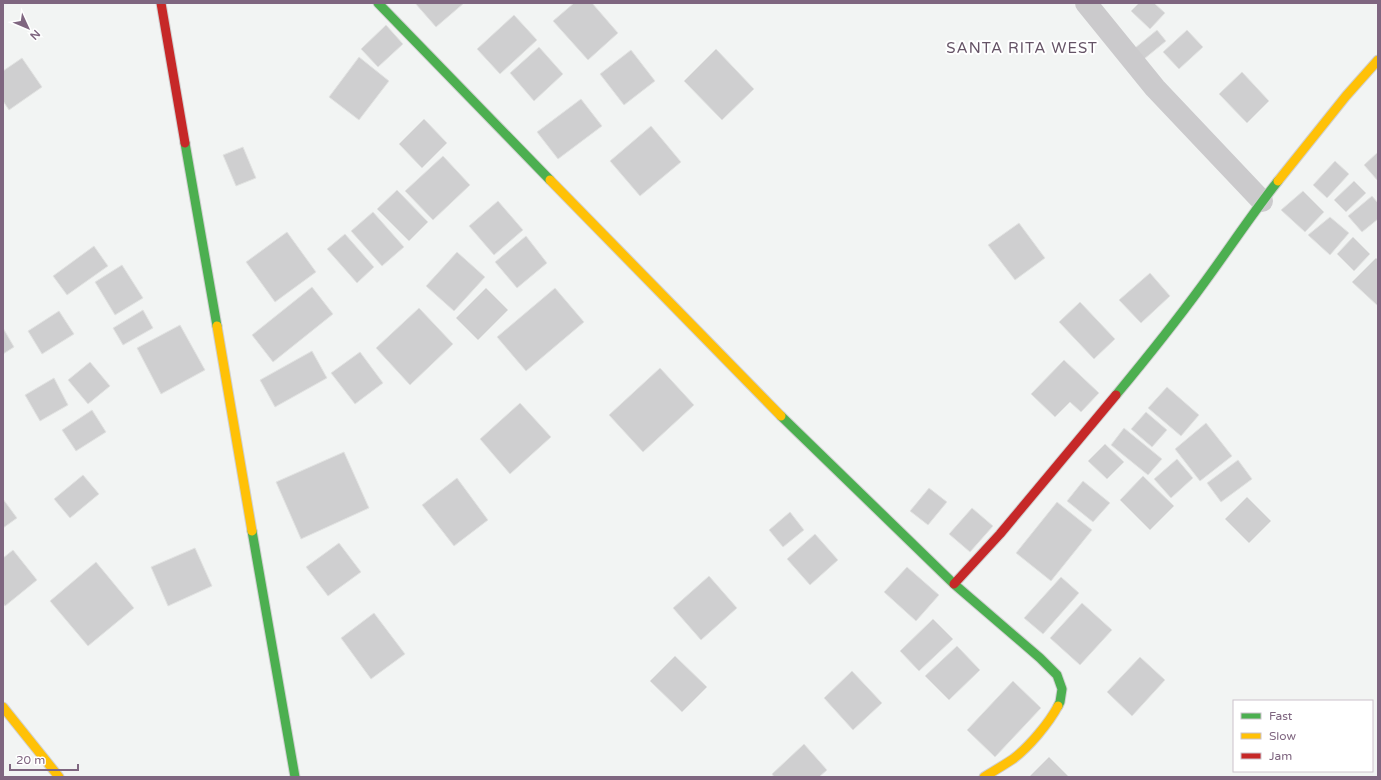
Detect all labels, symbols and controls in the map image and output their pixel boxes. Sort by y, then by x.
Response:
north arrow [8,8,48,48]
text: N [27,27,43,42]
district label: SANTA RITA WEST [946,39,1098,57]
legend [1233,700,1373,772]
text: Fast [1269,709,1293,723]
text: Slow [1269,729,1296,743]
scale bar [10,746,78,772]
text: Jam [1269,749,1292,763]
text: 20 m [16,753,45,767]

